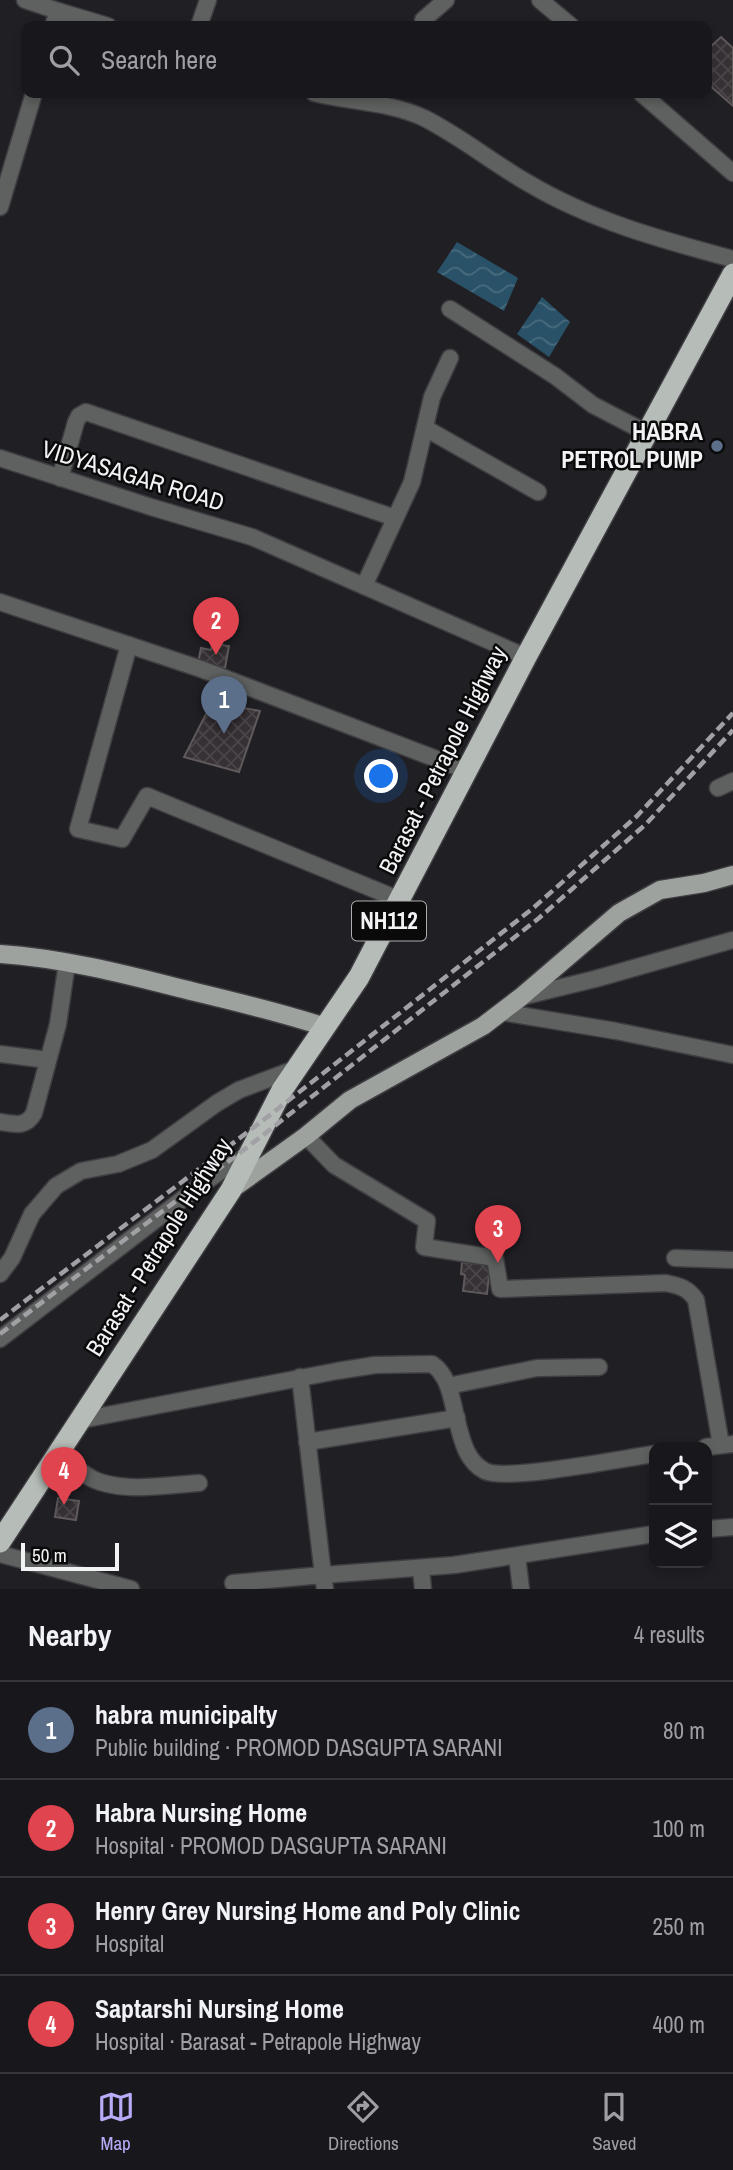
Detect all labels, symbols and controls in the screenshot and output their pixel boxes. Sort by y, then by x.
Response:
search box [21,21,712,98]
icon: search [45,41,83,79]
text: Search here [101,42,217,77]
place label: HABRA PETROL PUMP [561,415,704,475]
street label: VIDYASAGAR ROAD [38,432,228,518]
marker: HABRA PETROL PUMP [709,438,725,454]
pin: 2 [193,597,239,655]
street label: Barasat - Petrapole Highway [371,640,514,879]
pin: 1 [201,676,247,734]
your location [364,759,398,793]
road number: NH112 [352,902,426,940]
street label: Barasat - Petrapole Highway [78,1131,238,1362]
pin: 3 [475,1205,521,1263]
map controls [649,1442,712,1568]
button: locate [649,1442,712,1505]
pin: 4 [41,1447,87,1505]
button: layers [649,1505,712,1568]
scale bar [21,1540,119,1572]
text: 50 m [32,1542,67,1568]
text: Nearby [28,1615,111,1655]
text: 4 results [634,1619,705,1650]
text: habra municipalty [95,1697,277,1732]
text: 1 [46,1715,56,1746]
text: 80 m [663,1715,705,1746]
text: Public building · PROMOD DASGUPTA SARANI [95,1732,502,1763]
text: Habra Nursing Home [95,1795,307,1830]
text: 2 [46,1813,56,1844]
text: 100 m [653,1813,705,1844]
text: Hospital · PROMOD DASGUPTA SARANI [95,1830,447,1861]
text: Henry Grey Nursing Home and Poly Clinic [95,1893,520,1928]
text: 3 [46,1911,56,1942]
text: 250 m [653,1911,705,1942]
text: Hospital [95,1928,164,1959]
text: Saptarshi Nursing Home [95,1991,344,2026]
text: 4 [46,2009,56,2040]
text: 400 m [653,2009,705,2040]
text: Hospital · Barasat - Petrapole Highway [95,2026,421,2057]
tab: Map [97,2088,135,2156]
tab: Directions [328,2088,399,2156]
tab: Saved [592,2088,636,2156]

